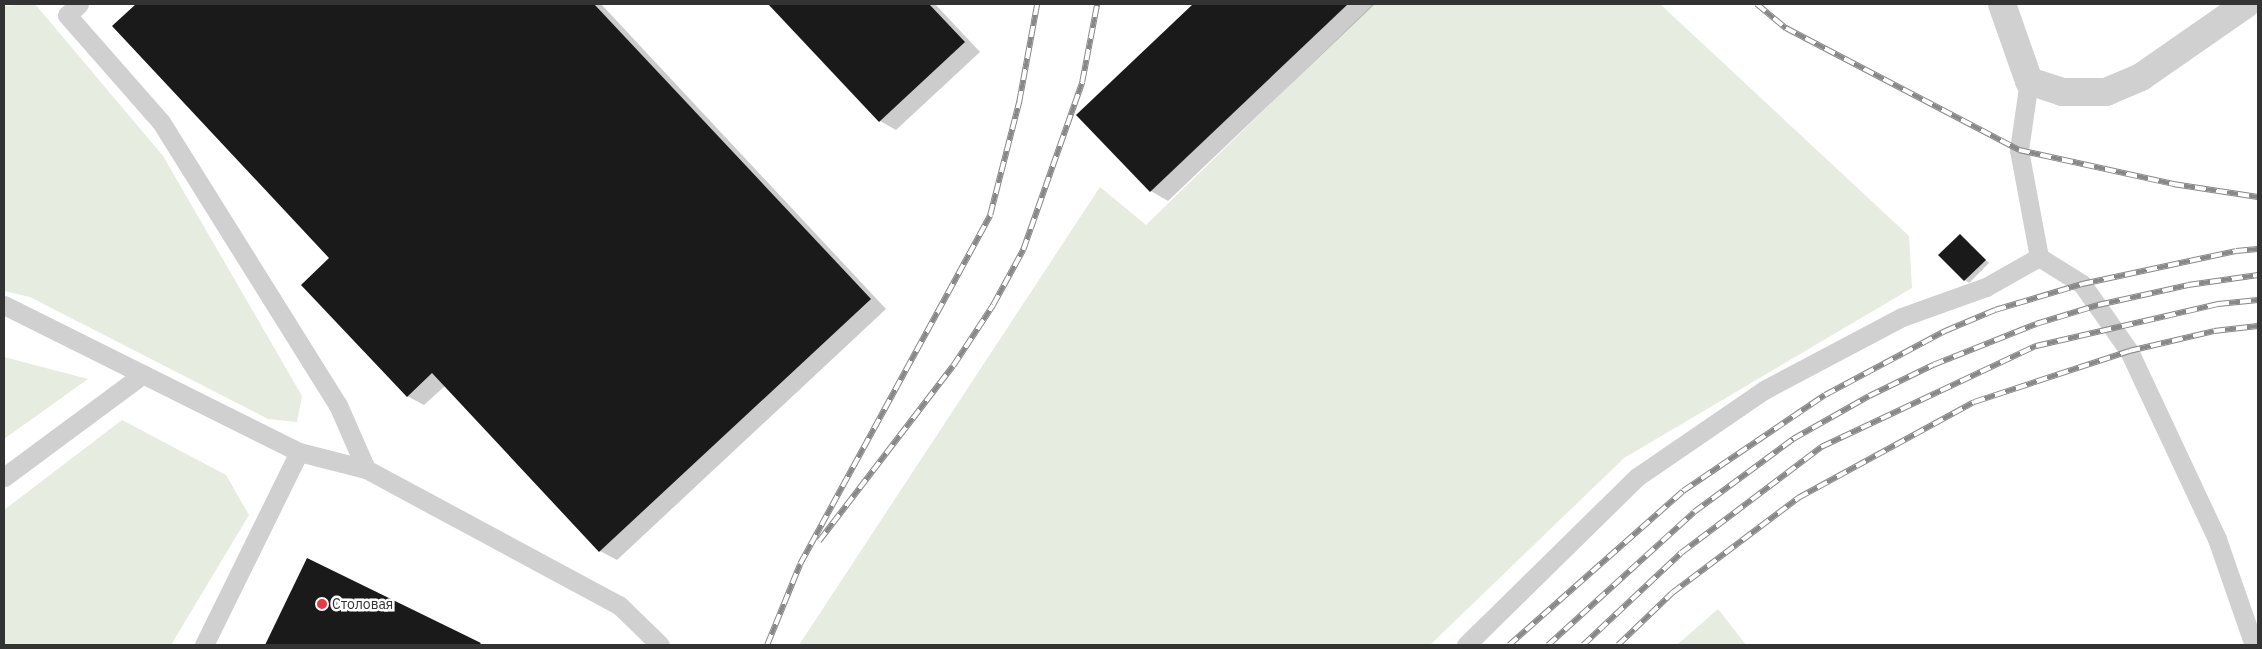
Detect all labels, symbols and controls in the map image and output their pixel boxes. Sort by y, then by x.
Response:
place label: Столовая [332,596,393,612]
marker: Столовая [316,598,328,610]

